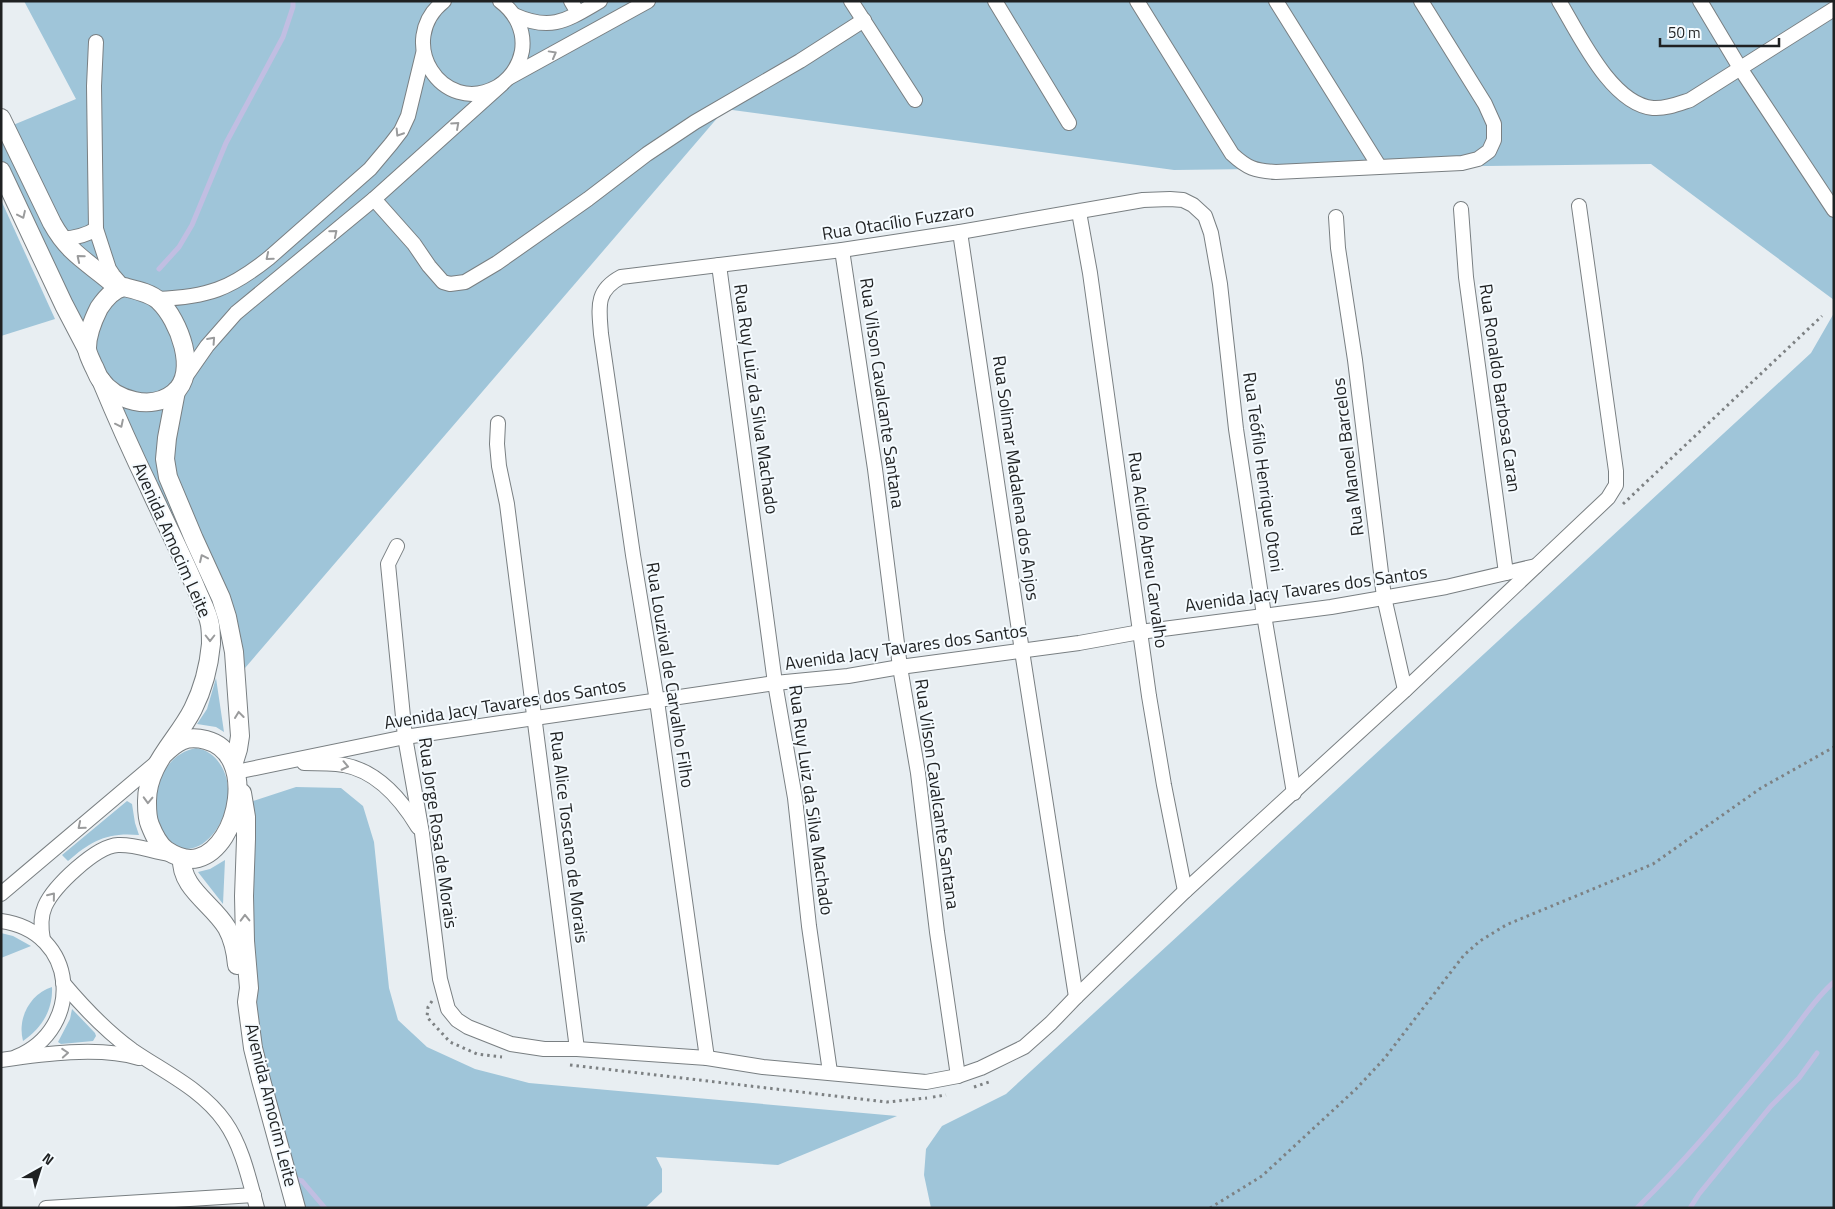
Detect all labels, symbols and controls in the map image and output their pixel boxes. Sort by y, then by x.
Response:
scale bar [1660,15,1779,47]
text: 50 m [1668,21,1701,44]
one-way arrow [547,50,556,60]
one-way arrow [451,122,460,131]
one-way arrow [396,128,405,137]
street label: Rua Otacílio Fuzzaro [820,196,976,247]
one-way arrow [16,210,26,219]
one-way arrow [328,230,337,238]
one-way arrow [266,252,275,261]
one-way arrow [77,255,86,264]
street label: Rua Vilson Cavalcante Santana [853,276,912,510]
street label: Rua Ruy Luiz da Silva Machado [727,282,786,516]
street label: Rua Ronaldo Barbosa Caran [1472,282,1528,494]
one-way arrow [206,336,215,345]
street label: Rua Solimar Madalena dos Anjos [986,354,1047,602]
street label: Rua Teófilo Henrique Otoni [1236,370,1291,574]
street label: Rua Manoel Barcelos [1324,376,1371,538]
one-way arrow [114,419,125,428]
street label: Rua Acildo Abreu Carvalho [1121,450,1176,650]
street label: Avenida Amocim Leite [126,458,219,622]
one-way arrow [198,554,209,563]
street label: Avenida Jacy Tavares dos Santos [1183,558,1429,619]
street label: Rua Louzival de Carvalho Filho [639,560,702,790]
street label: Avenida Jacy Tavares dos Santos [783,616,1029,677]
one-way arrow [205,634,215,642]
street label: Avenida Jacy Tavares dos Santos [382,671,628,736]
street label: Rua Vilson Cavalcante Santana [908,677,967,911]
street label: Rua Ruy Luiz da Silva Machado [782,683,841,917]
one-way arrow [234,710,245,718]
street label: Rua Alice Toscano de Morais [543,729,596,945]
street label: Rua Jorge Rosa de Morais [412,735,465,930]
one-way arrow [340,761,349,771]
one-way arrow [142,796,153,804]
one-way arrow [78,820,87,828]
one-way arrow [47,893,55,902]
one-way arrow [240,914,250,922]
street label: Avenida Amocim Leite [238,1021,305,1189]
one-way arrow [61,1048,69,1059]
north arrow [15,1144,65,1194]
text: N [38,1147,59,1170]

